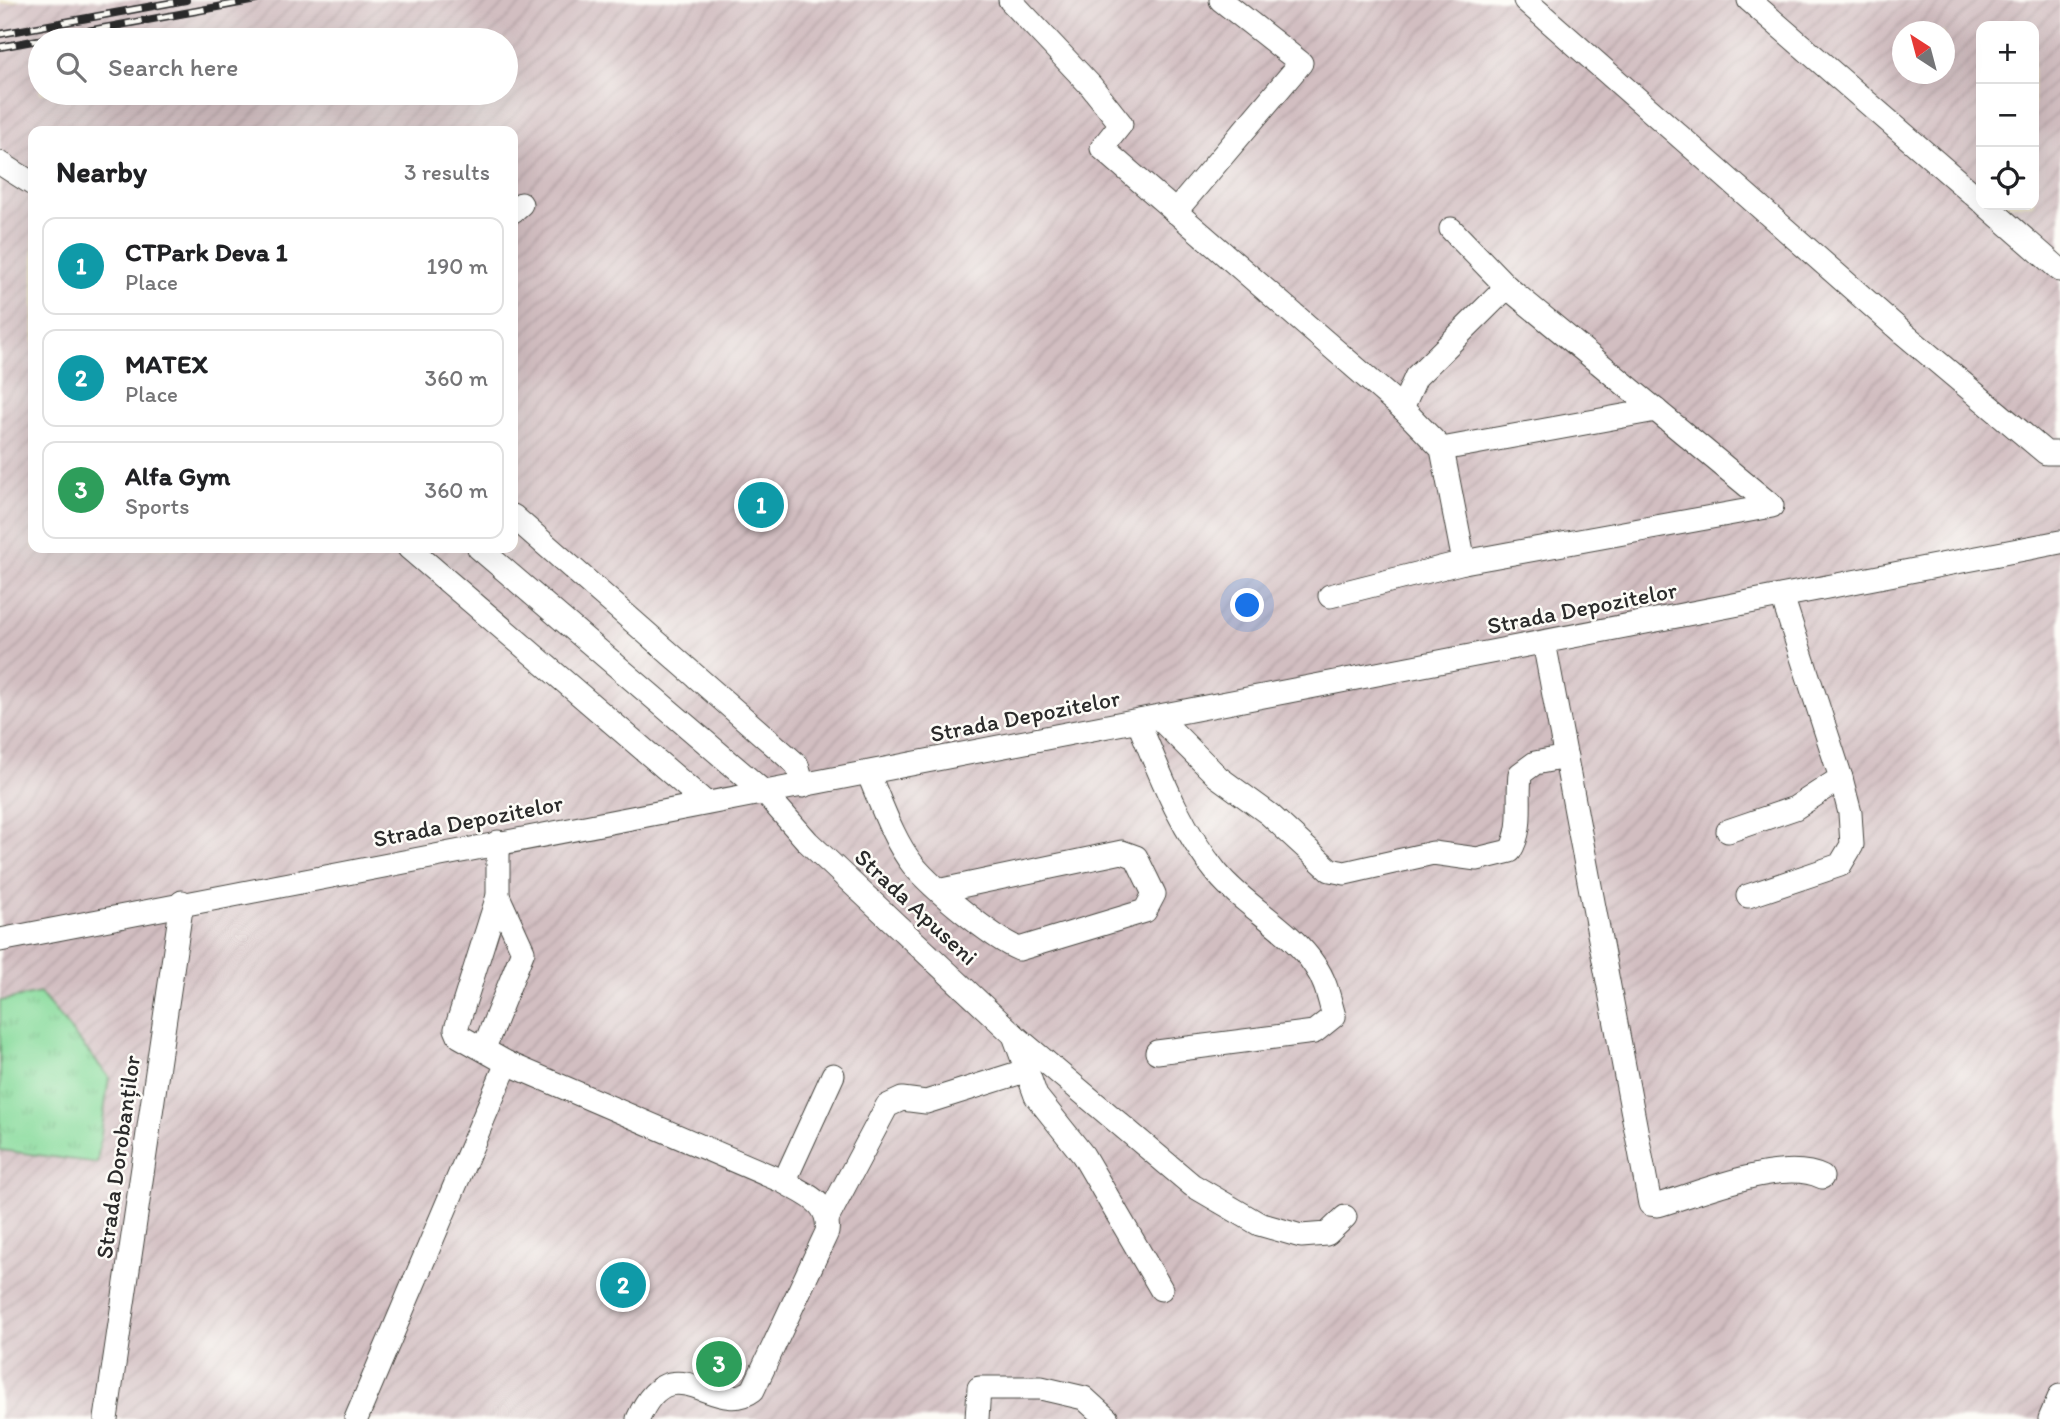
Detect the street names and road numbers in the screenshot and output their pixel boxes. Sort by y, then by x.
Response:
street label: Strada Depozitelor [1485,575,1679,640]
street label: Strada Depozitelor [928,683,1122,748]
street label: Strada Depozitelor [371,788,565,853]
street label: Strada Apuseni [849,842,984,971]
street label: Strada Dorobanților [89,1053,146,1261]

